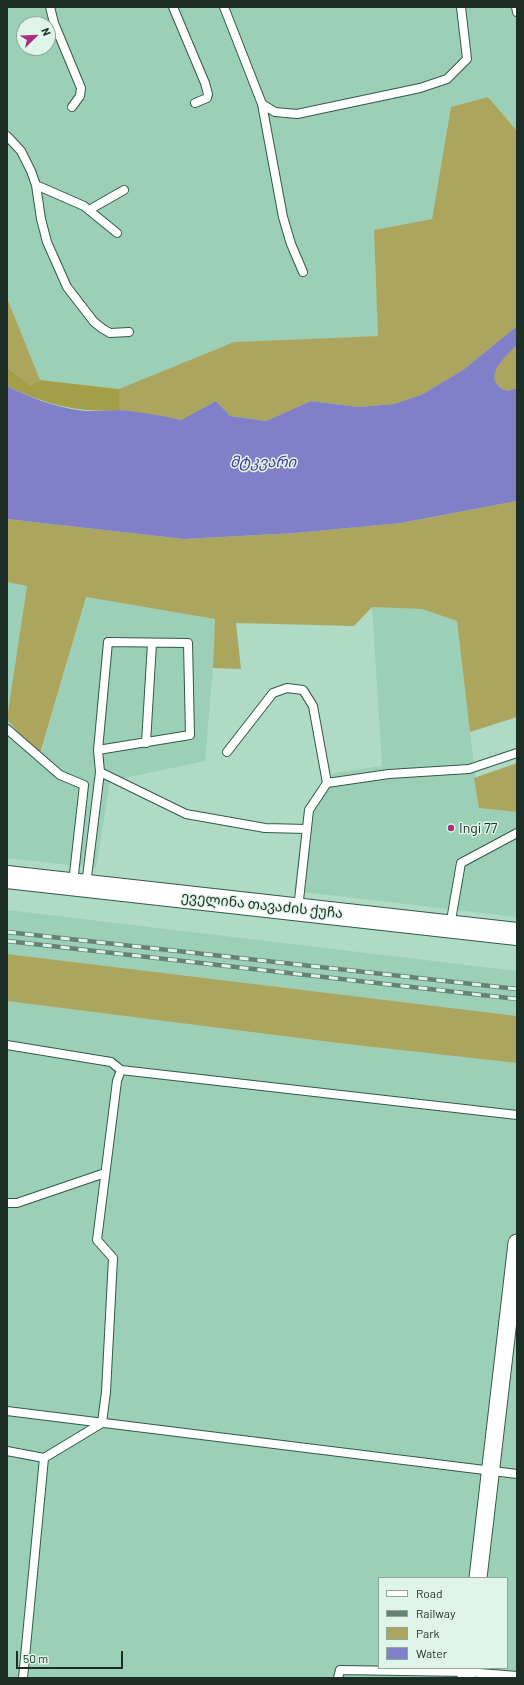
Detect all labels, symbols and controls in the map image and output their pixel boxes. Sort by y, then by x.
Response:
north arrow [16,16,56,56]
text: N [39,26,54,37]
water label: მტკვარი [230,453,296,471]
place label: Ingi 77 [459,820,497,836]
marker: Ingi 77 [446,823,456,833]
street label: ეველინა თავაძის ქუჩა [180,888,344,922]
legend [378,1577,508,1669]
text: Road [416,1586,443,1600]
text: Railway [416,1606,455,1620]
text: Park [416,1626,440,1640]
scale bar [18,1643,125,1669]
text: Water [416,1646,447,1660]
text: 50 m [23,1651,48,1665]

